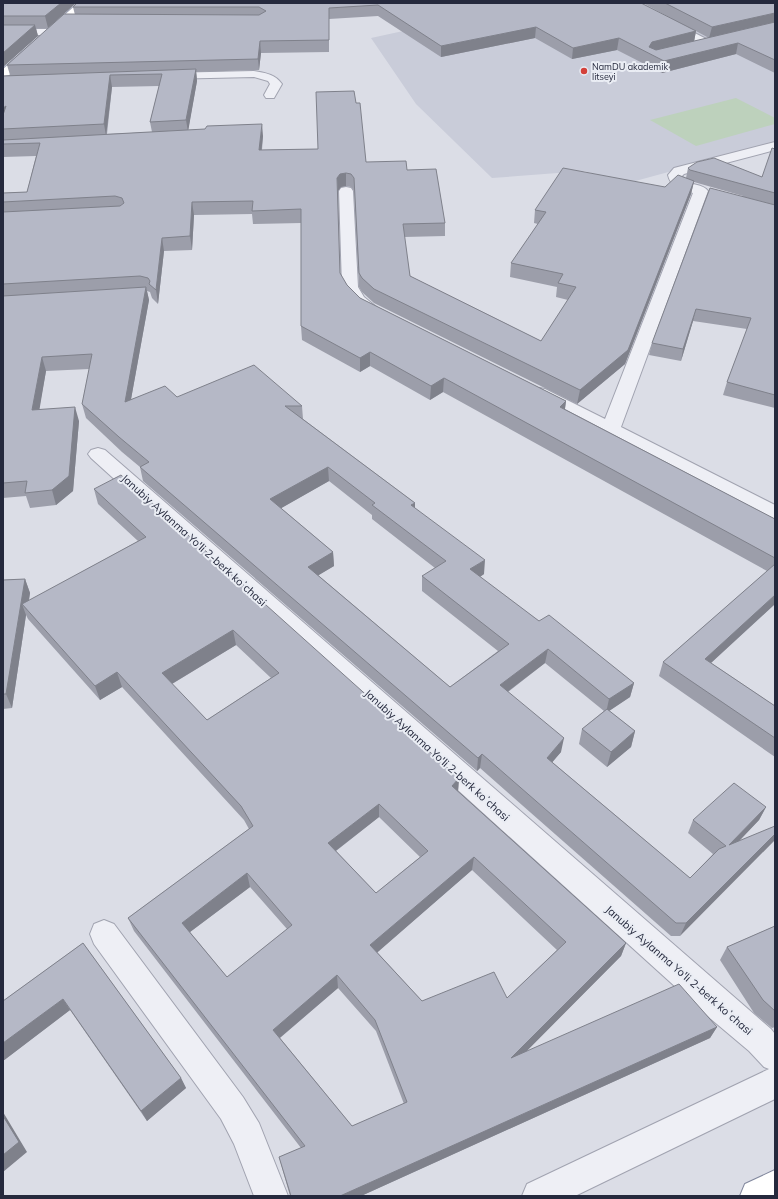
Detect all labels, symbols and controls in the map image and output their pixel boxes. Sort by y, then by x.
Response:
place label: NamDU akademik litseyi [592,61,668,83]
marker: NamDU akademik litseyi [579,66,589,76]
street label: Janubiy Аylanma Yo'li 2-berk koʼchasi [118,471,270,609]
street label: Janubiy Аylanma Yo'li 2-berk koʼchasi [361,686,513,824]
street label: Janubiy Аylanma Yo'li 2-berk koʼchasi [602,902,756,1038]

